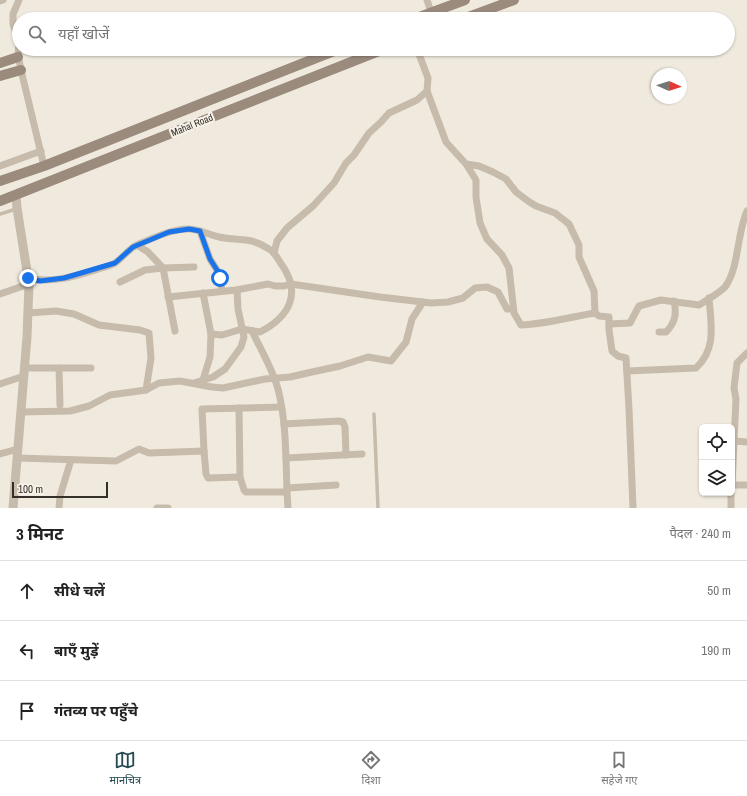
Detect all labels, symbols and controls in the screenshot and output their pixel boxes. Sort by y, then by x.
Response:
search box [12,12,735,56]
icon: search [26,23,48,45]
text: यहाँ खोजें [58,23,109,44]
north arrow [651,68,687,104]
street label: Mahal Road [169,111,215,139]
route end [19,269,37,287]
route start [211,269,229,287]
map controls [699,424,735,496]
button: locate [699,424,735,460]
button: layers [699,460,735,496]
scale bar [12,480,108,499]
text: 100 m [18,482,43,496]
text: 3 मिनट [16,522,63,545]
text: पैदल · 240 m [669,525,731,542]
icon: ahead [16,580,38,602]
text: सीधे चलें [54,580,105,601]
text: 50 m [707,582,731,599]
icon: left [16,640,38,662]
text: बाएँ मुड़ें [54,640,99,661]
text: 190 m [701,642,731,659]
icon: arrive [16,700,38,722]
text: गंतव्य पर पहुँचे [54,700,138,721]
tab: मानचित्र [110,749,141,788]
tab: दिशा [360,749,382,788]
tab: सहेजे गए [601,749,637,788]

